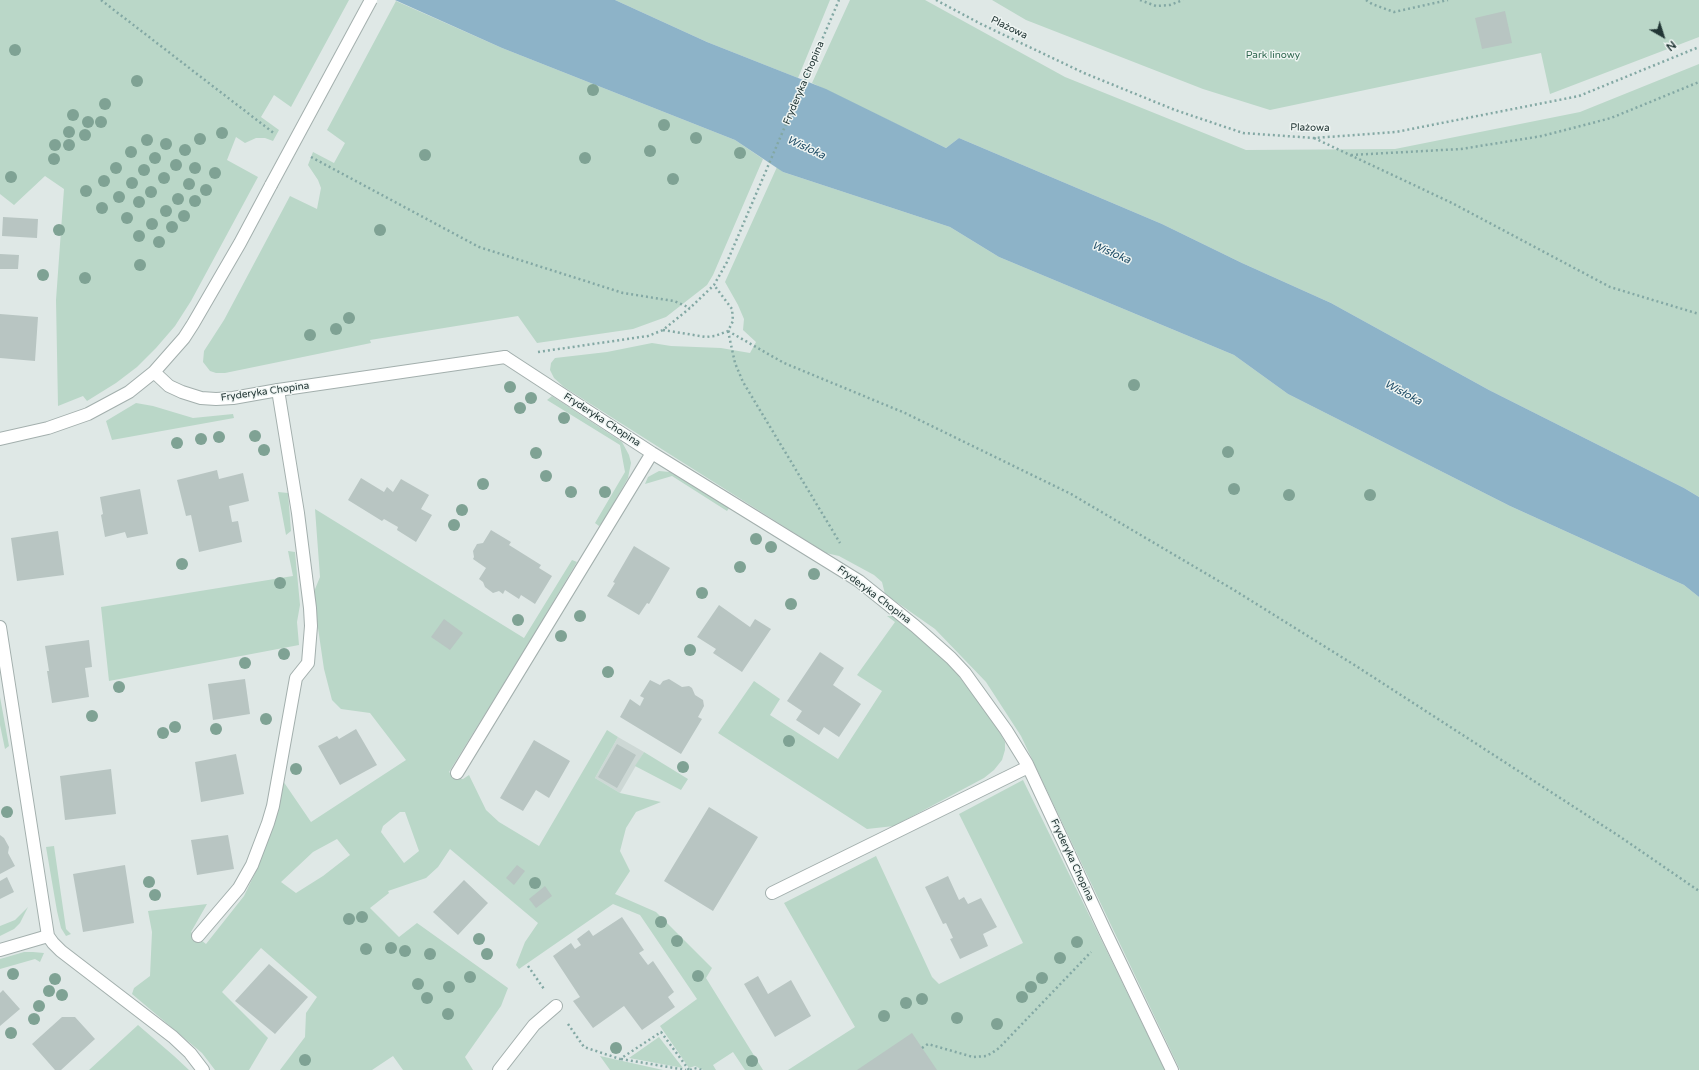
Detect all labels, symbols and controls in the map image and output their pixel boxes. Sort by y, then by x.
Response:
street label: Plażowa [989,14,1029,42]
north arrow [1643,16,1683,56]
text: N [1663,38,1678,54]
street label: Fryderyka Chopina [781,40,827,126]
park label: Park linowy [1246,49,1300,61]
street label: Plażowa [1290,122,1330,134]
water label: Wisłoka [785,133,827,163]
water label: Wisłoka [1090,239,1132,267]
water label: Wisłoka [1382,378,1424,408]
street label: Fryderyka Chopina [220,380,310,404]
street label: Fryderyka Chopina [561,391,643,449]
street label: Fryderyka Chopina [835,563,913,627]
street label: Fryderyka Chopina [1048,817,1096,903]

